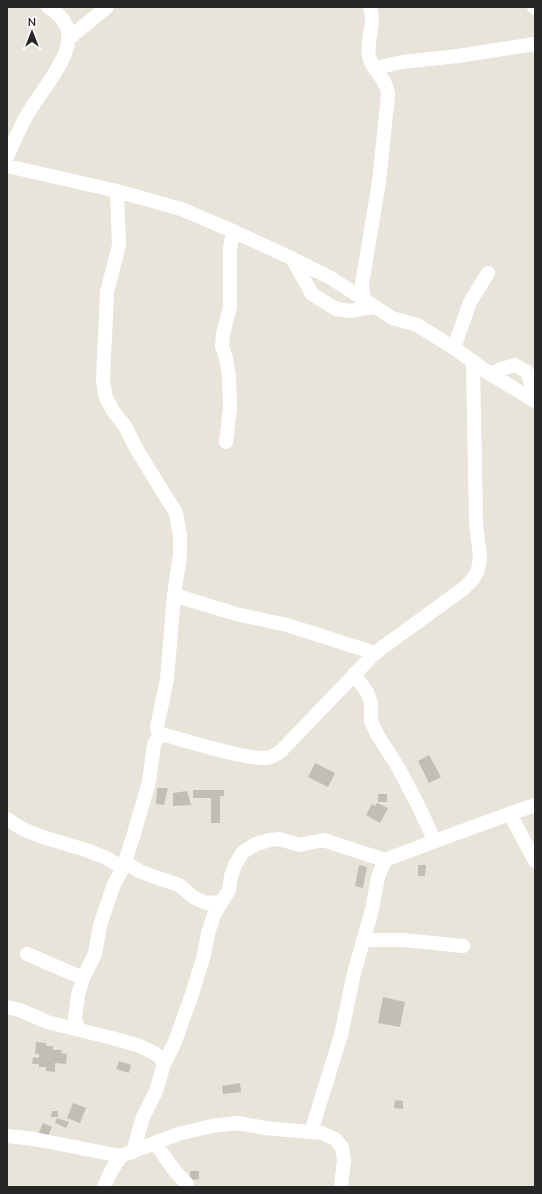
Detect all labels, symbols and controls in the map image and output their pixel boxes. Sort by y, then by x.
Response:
north arrow [12,12,52,52]
text: N [28,15,36,29]

